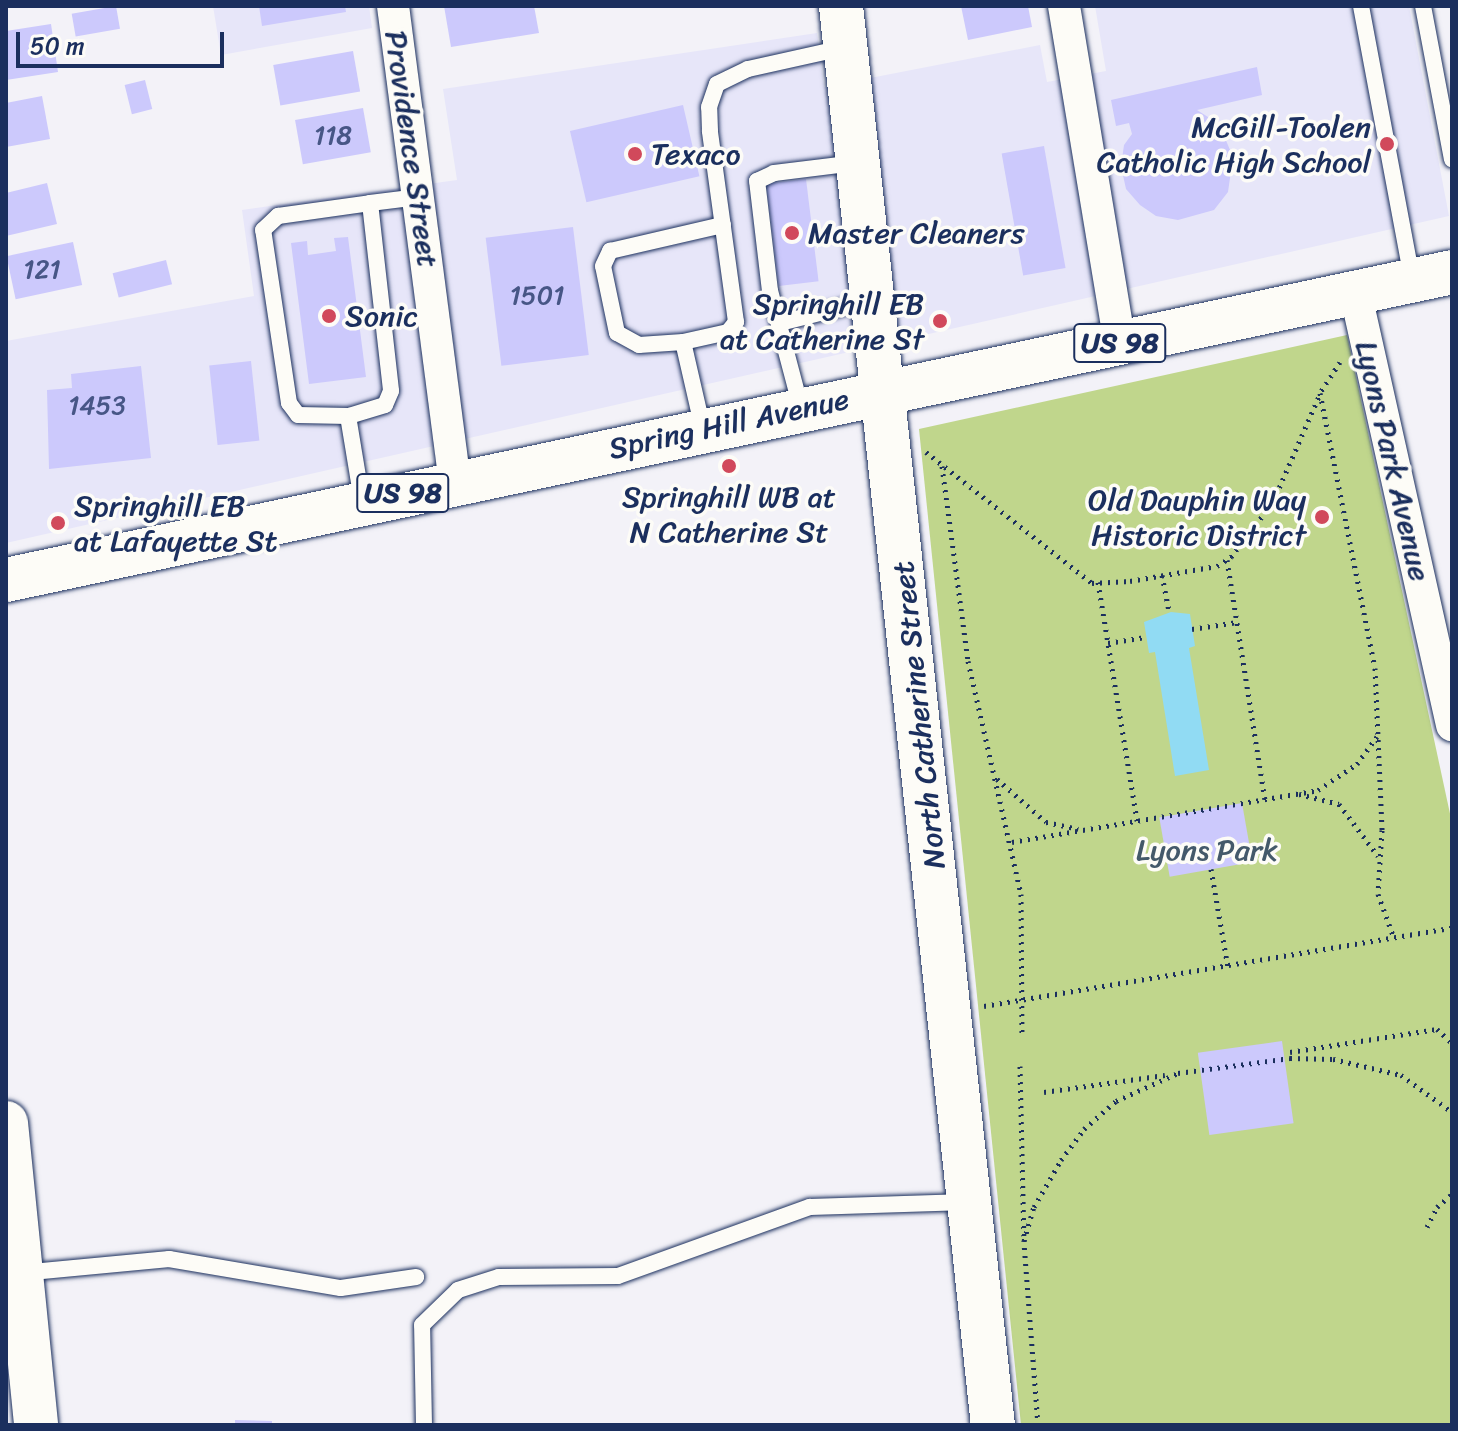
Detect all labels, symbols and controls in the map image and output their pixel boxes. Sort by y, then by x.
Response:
scale bar [20,16,228,66]
text: 50 m [30,25,85,67]
street label: Providence Street [377,28,447,270]
place label: McGill-Toolen Catholic High School [1097,109,1371,180]
house number: 118 [314,120,352,152]
marker: McGill-Toolen Catholic High School [1378,135,1396,153]
place label: Texaco [651,136,741,172]
marker: Texaco [626,145,644,163]
place label: Master Cleaners [808,215,1024,251]
marker: Master Cleaners [783,224,801,242]
house number: 121 [23,254,61,286]
house number: 1501 [510,280,564,312]
place label: Springhill EB at Catherine St [718,286,924,356]
place label: Sonic [345,298,418,334]
marker: Sonic [320,307,338,325]
marker: Springhill EB at Catherine St [931,312,949,330]
road number: US 98 [1072,319,1168,367]
street label: Lyons Park Avenue [1348,337,1438,585]
street label: Spring Hill Avenue [606,381,852,467]
house number: 1453 [68,390,126,422]
marker: Springhill WB at N Catherine St [720,457,738,475]
road number: US 98 [355,469,451,517]
place label: Springhill WB at N Catherine St [622,479,836,550]
place label: Old Dauphin Way Historic District [1088,482,1306,552]
place label: Springhill EB at Lafayette St [74,488,277,558]
marker: Old Dauphin Way Historic District [1313,508,1331,526]
marker: Springhill EB at Lafayette St [49,514,67,532]
street label: North Catherine Street [885,559,953,871]
park label: Lyons Park [1136,832,1278,868]

